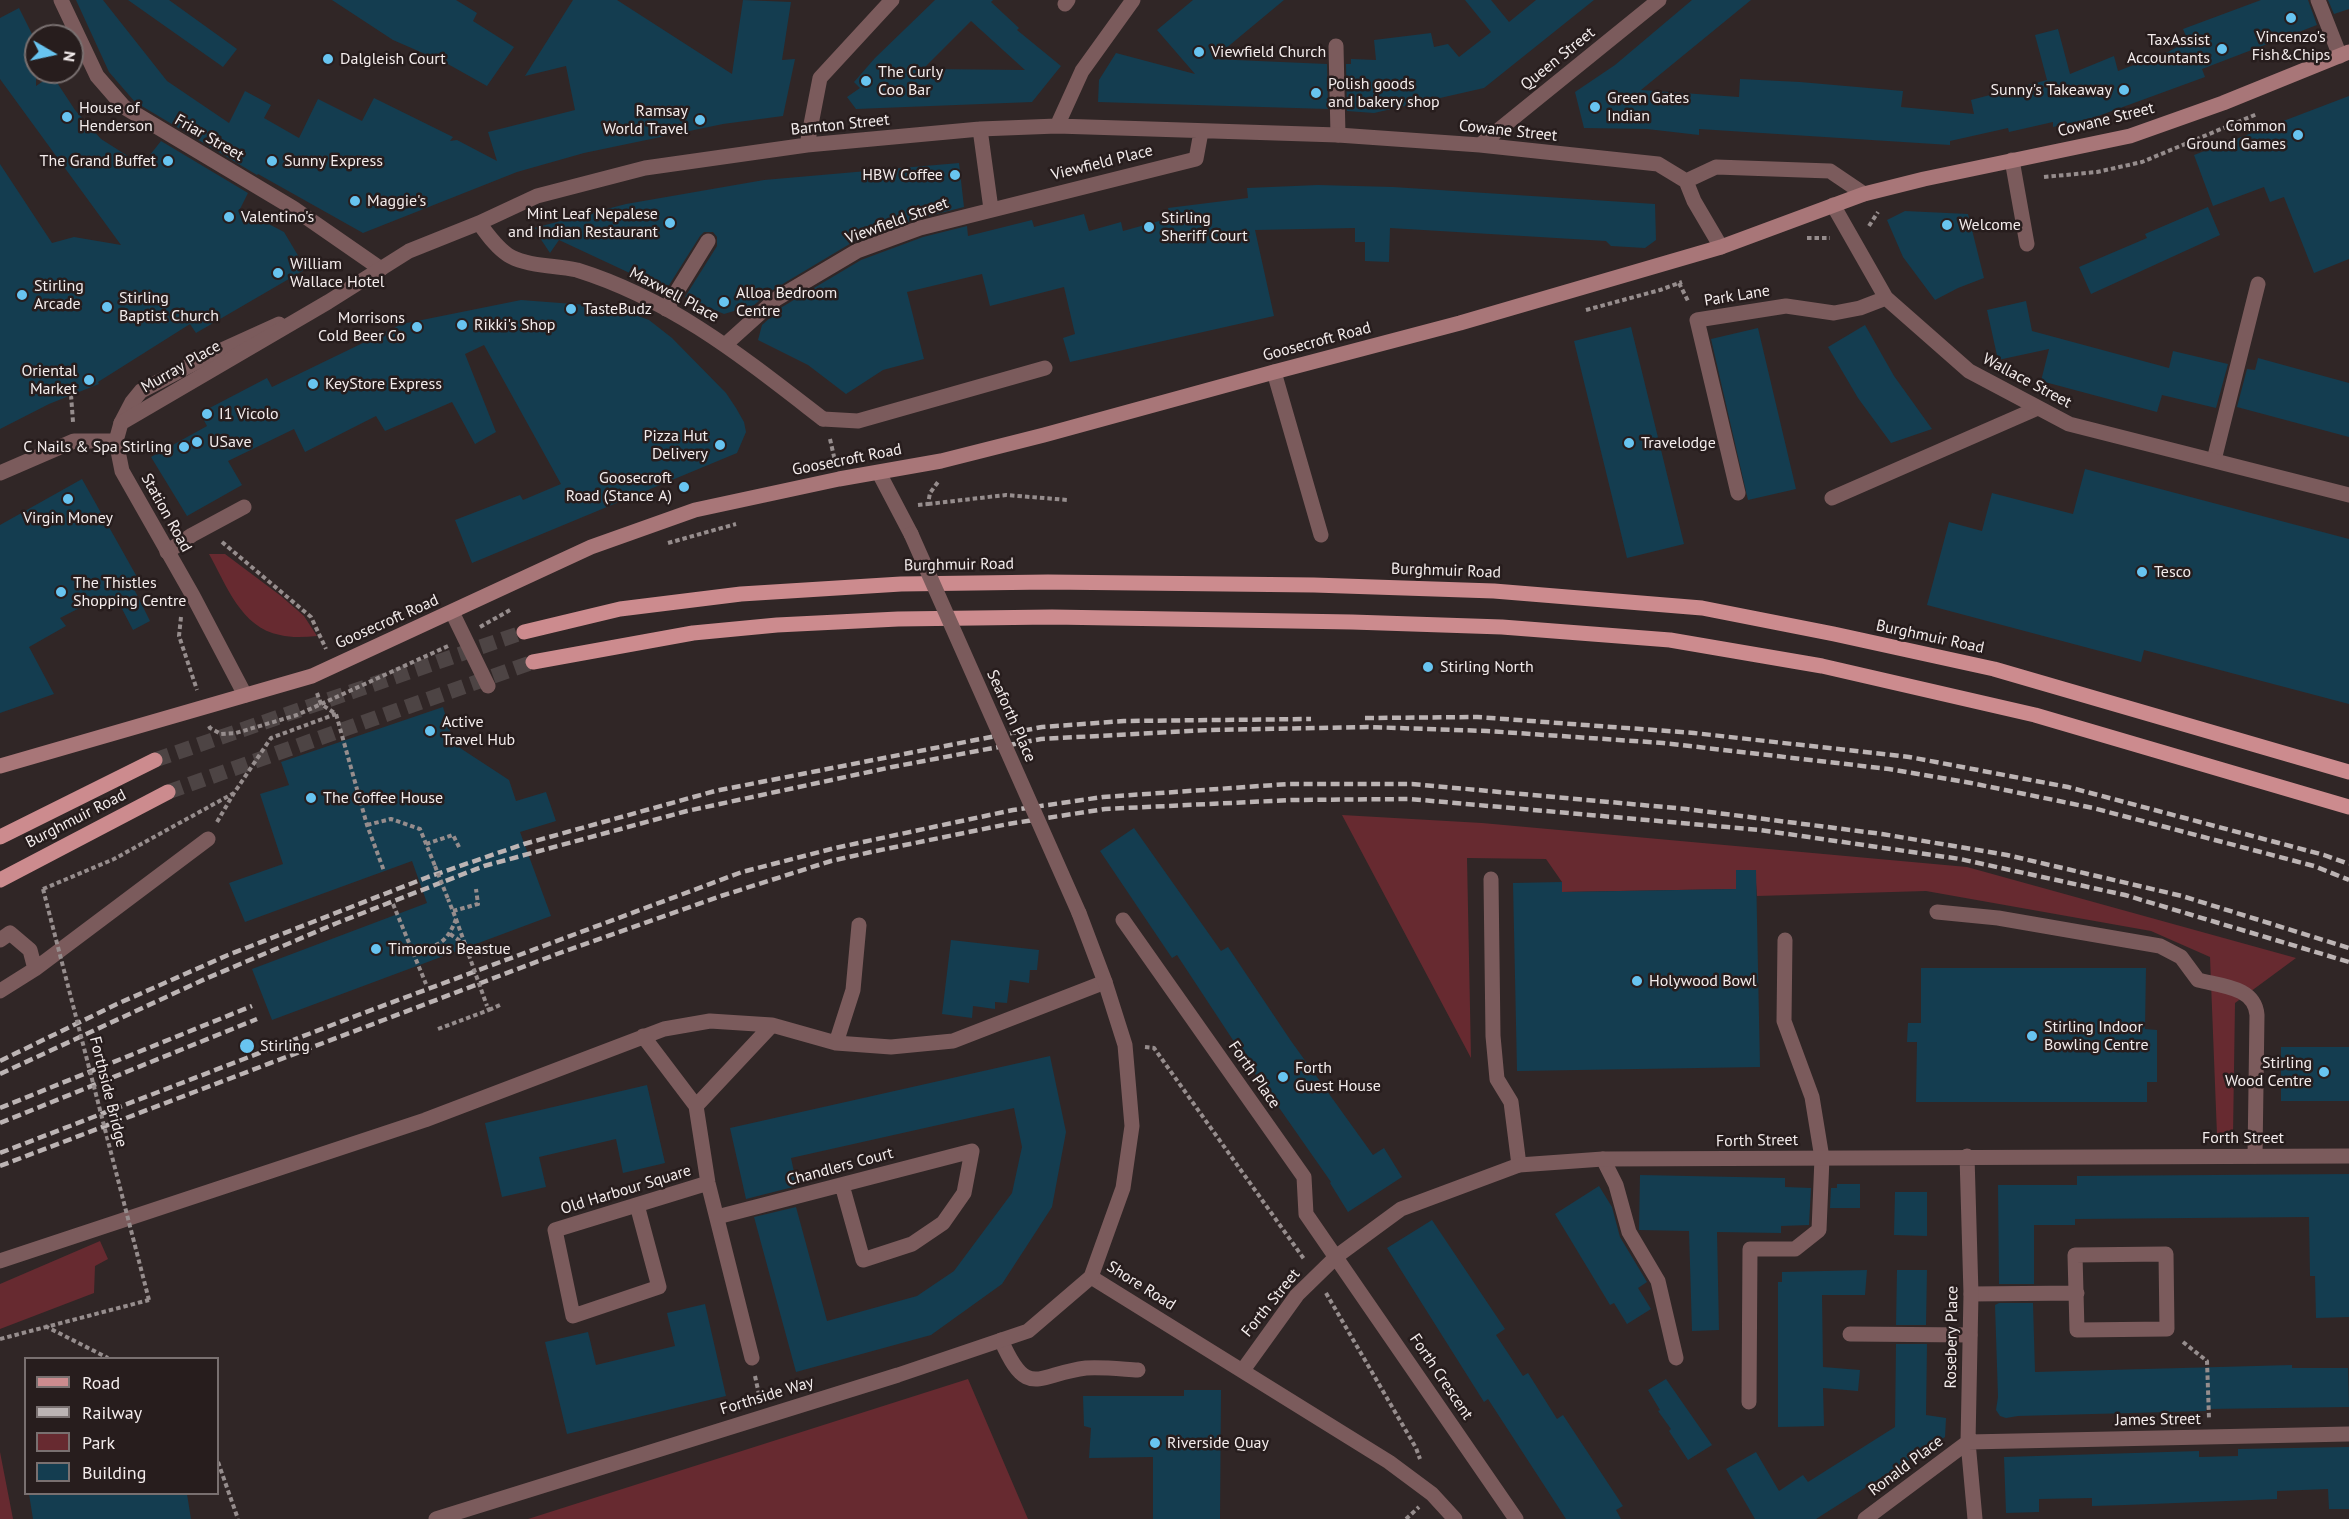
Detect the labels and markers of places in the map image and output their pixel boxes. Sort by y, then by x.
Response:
marker: Vincenzo's Fish&Chips [2284,11,2298,25]
place label: Vincenzo's Fish&Chips [2252,27,2330,65]
place label: TaxAssist Accountants [2127,30,2210,68]
place label: Viewfield Church [1211,42,1326,62]
marker: TaxAssist Accountants [2215,42,2229,56]
marker: Viewfield Church [1192,45,1206,59]
place label: Dalgleish Court [340,49,446,69]
marker: Dalgleish Court [321,52,335,66]
place label: The Curly Coo Bar [878,62,943,100]
marker: The Curly Coo Bar [859,74,873,88]
place label: Polish goods and bakery shop [1328,74,1440,112]
place label: Sunny's Takeaway [1991,80,2112,100]
marker: Sunny's Takeaway [2117,83,2131,97]
marker: Polish goods and bakery shop [1309,86,1323,100]
place label: Green Gates Indian [1607,88,1689,126]
place label: House of Henderson [79,98,153,136]
marker: Green Gates Indian [1588,100,1602,114]
place label: Ramsay World Travel [603,101,688,139]
marker: House of Henderson [60,110,74,124]
marker: Ramsay World Travel [693,113,707,127]
place label: Common Ground Games [2186,116,2286,154]
marker: Common Ground Games [2291,128,2305,142]
place label: The Grand Buffet [40,151,156,171]
place label: Sunny Express [284,151,383,171]
marker: The Grand Buffet [161,154,175,168]
marker: Sunny Express [265,154,279,168]
place label: HBW Coffee [862,165,943,185]
marker: HBW Coffee [948,168,962,182]
place label: Maggie's [367,191,426,211]
marker: Maggie's [348,194,362,208]
place label: Mint Leaf Nepalese and Indian Restaurant [508,204,658,242]
place label: Valentino's [241,207,314,227]
place label: Stirling Sheriff Court [1161,208,1248,246]
marker: Valentino's [222,210,236,224]
place label: Welcome [1959,215,2021,235]
marker: Mint Leaf Nepalese and Indian Restaurant [663,216,677,230]
marker: Welcome [1940,218,1954,232]
marker: Stirling Sheriff Court [1142,220,1156,234]
place label: William Wallace Hotel [290,254,384,292]
marker: William Wallace Hotel [271,266,285,280]
place label: Stirling Arcade [34,276,84,314]
place label: Alloa Bedroom Centre [736,283,837,321]
marker: Stirling Arcade [15,288,29,302]
place label: Stirling Baptist Church [119,288,219,326]
marker: Alloa Bedroom Centre [717,295,731,309]
place label: TasteBudz [583,299,652,319]
marker: Stirling Baptist Church [100,300,114,314]
marker: TasteBudz [564,302,578,316]
place label: Morrisons Cold Beer Co [318,308,405,346]
place label: Rikki's Shop [474,315,555,335]
marker: Rikki's Shop [455,318,469,332]
marker: Morrisons Cold Beer Co [410,320,424,334]
place label: Oriental Market [21,361,77,399]
marker: Oriental Market [82,373,96,387]
place label: KeyStore Express [325,374,442,394]
marker: KeyStore Express [306,377,320,391]
place label: I1 Vicolo [219,404,279,424]
marker: I1 Vicolo [200,407,214,421]
place label: Pizza Hut Delivery [643,426,708,464]
place label: USave [209,432,252,452]
place label: Travelodge [1641,433,1716,453]
marker: USave [190,435,204,449]
marker: Travelodge [1622,436,1636,450]
place label: C Nails & Spa Stirling [23,437,172,457]
marker: Pizza Hut Delivery [713,438,727,452]
marker: C Nails & Spa Stirling [177,440,191,454]
place label: Goosecroft Road (Stance A) [566,468,672,506]
marker: Goosecroft Road (Stance A) [677,480,691,494]
marker: Virgin Money [61,492,75,506]
place label: Virgin Money [23,508,113,528]
place label: Tesco [2154,562,2191,582]
marker: Tesco [2135,565,2149,579]
place label: The Thistles Shopping Centre [73,573,186,611]
marker: The Thistles Shopping Centre [54,585,68,599]
place label: Stirling North [1440,657,1534,677]
marker: Stirling North [1421,660,1435,674]
place label: Active Travel Hub [442,712,515,750]
marker: Active Travel Hub [423,724,437,738]
place label: The Coffee House [323,788,443,808]
marker: The Coffee House [304,791,318,805]
place label: Timorous Beastue [388,939,511,959]
marker: Timorous Beastue [369,942,383,956]
place label: Holywood Bowl [1649,971,1756,991]
marker: Holywood Bowl [1630,974,1644,988]
place label: Stirling Indoor Bowling Centre [2044,1017,2149,1055]
marker: Stirling Indoor Bowling Centre [2025,1029,2039,1043]
place label: Stirling [260,1036,310,1056]
marker: Stirling [238,1037,256,1055]
place label: Stirling Wood Centre [2225,1053,2312,1091]
place label: Forth Guest House [1295,1058,1381,1096]
marker: Stirling Wood Centre [2317,1065,2331,1079]
marker: Forth Guest House [1276,1070,1290,1084]
place label: Riverside Quay [1167,1433,1269,1453]
marker: Riverside Quay [1148,1436,1162,1450]

